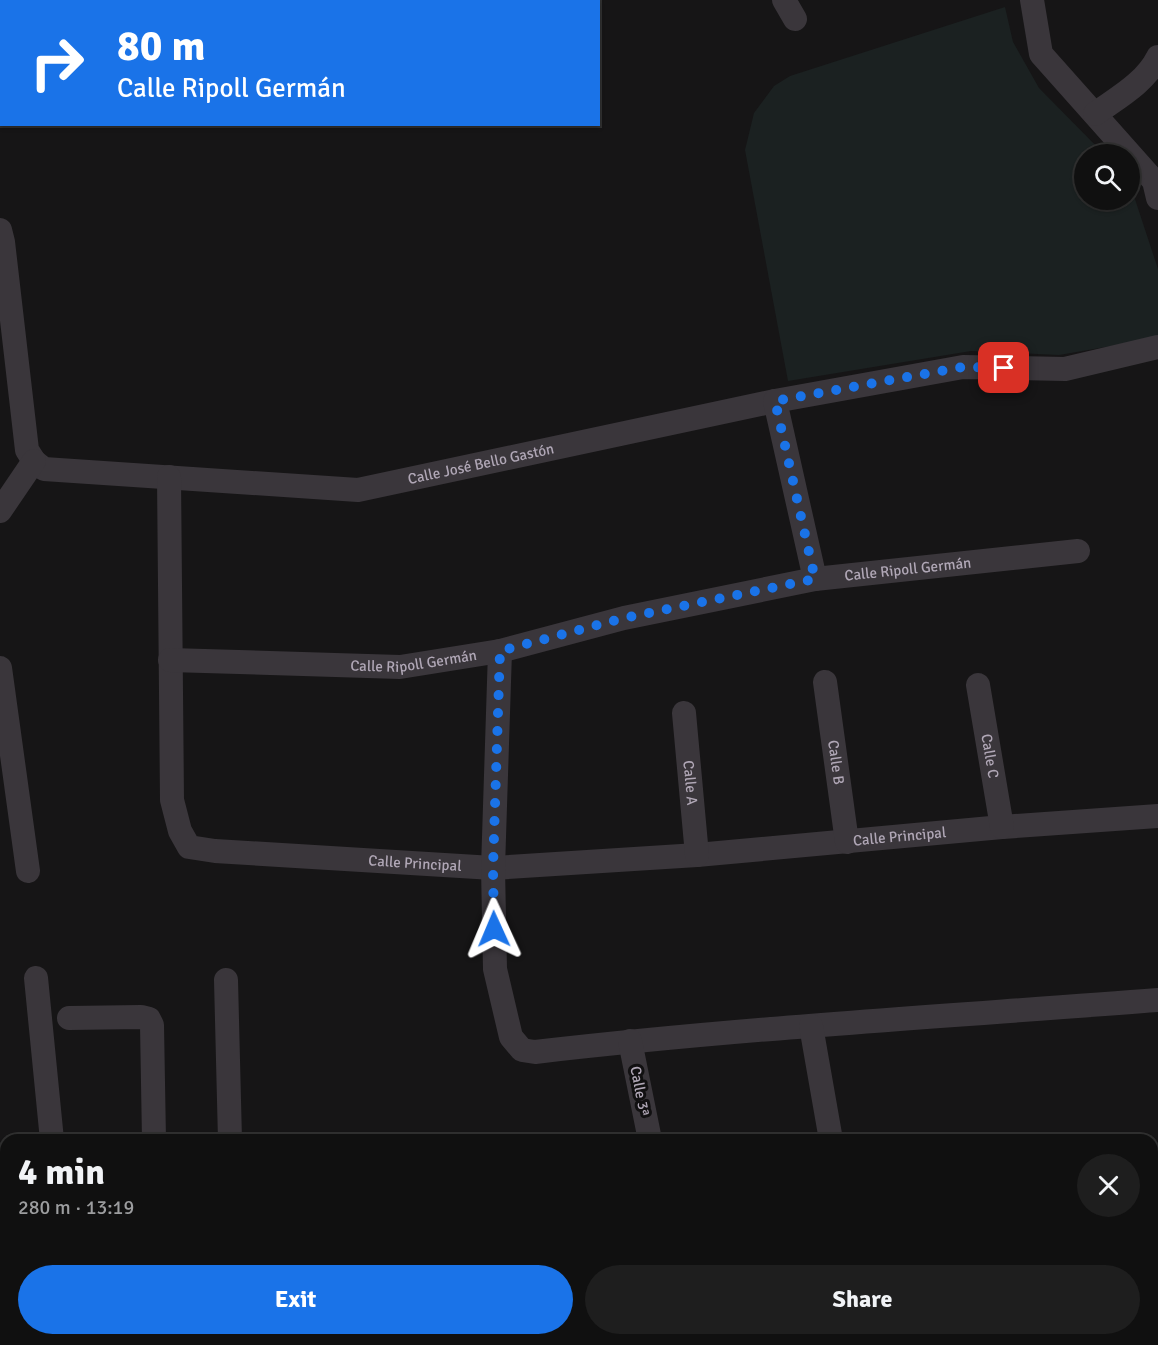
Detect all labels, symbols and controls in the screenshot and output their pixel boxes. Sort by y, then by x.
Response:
text: 80 m [117,21,206,72]
icon: right [18,24,96,102]
text: Calle Ripoll Germán [117,72,346,105]
map controls [1074,144,1140,210]
button: search [1074,144,1140,210]
pin [978,342,1029,393]
icon: arrive [987,351,1020,384]
street label: Calle José Bello Gastón [406,439,556,488]
street label: Calle Ripoll Germán [844,553,972,585]
street label: Calle Ripoll Germán [350,646,478,676]
street label: Calle C [977,732,1003,780]
street label: Calle B [824,739,848,786]
street label: Calle A [679,759,701,806]
street label: Calle Principal [852,823,947,850]
street label: Calle Principal [368,851,462,875]
position arrow [462,897,526,961]
street label: Calle 3ª [626,1065,654,1117]
text: 4 min [18,1150,105,1195]
button: close [1077,1154,1140,1217]
text: 280 m · 13:19 [18,1195,134,1220]
button: Exit [18,1265,573,1334]
button: Share [585,1265,1140,1334]

